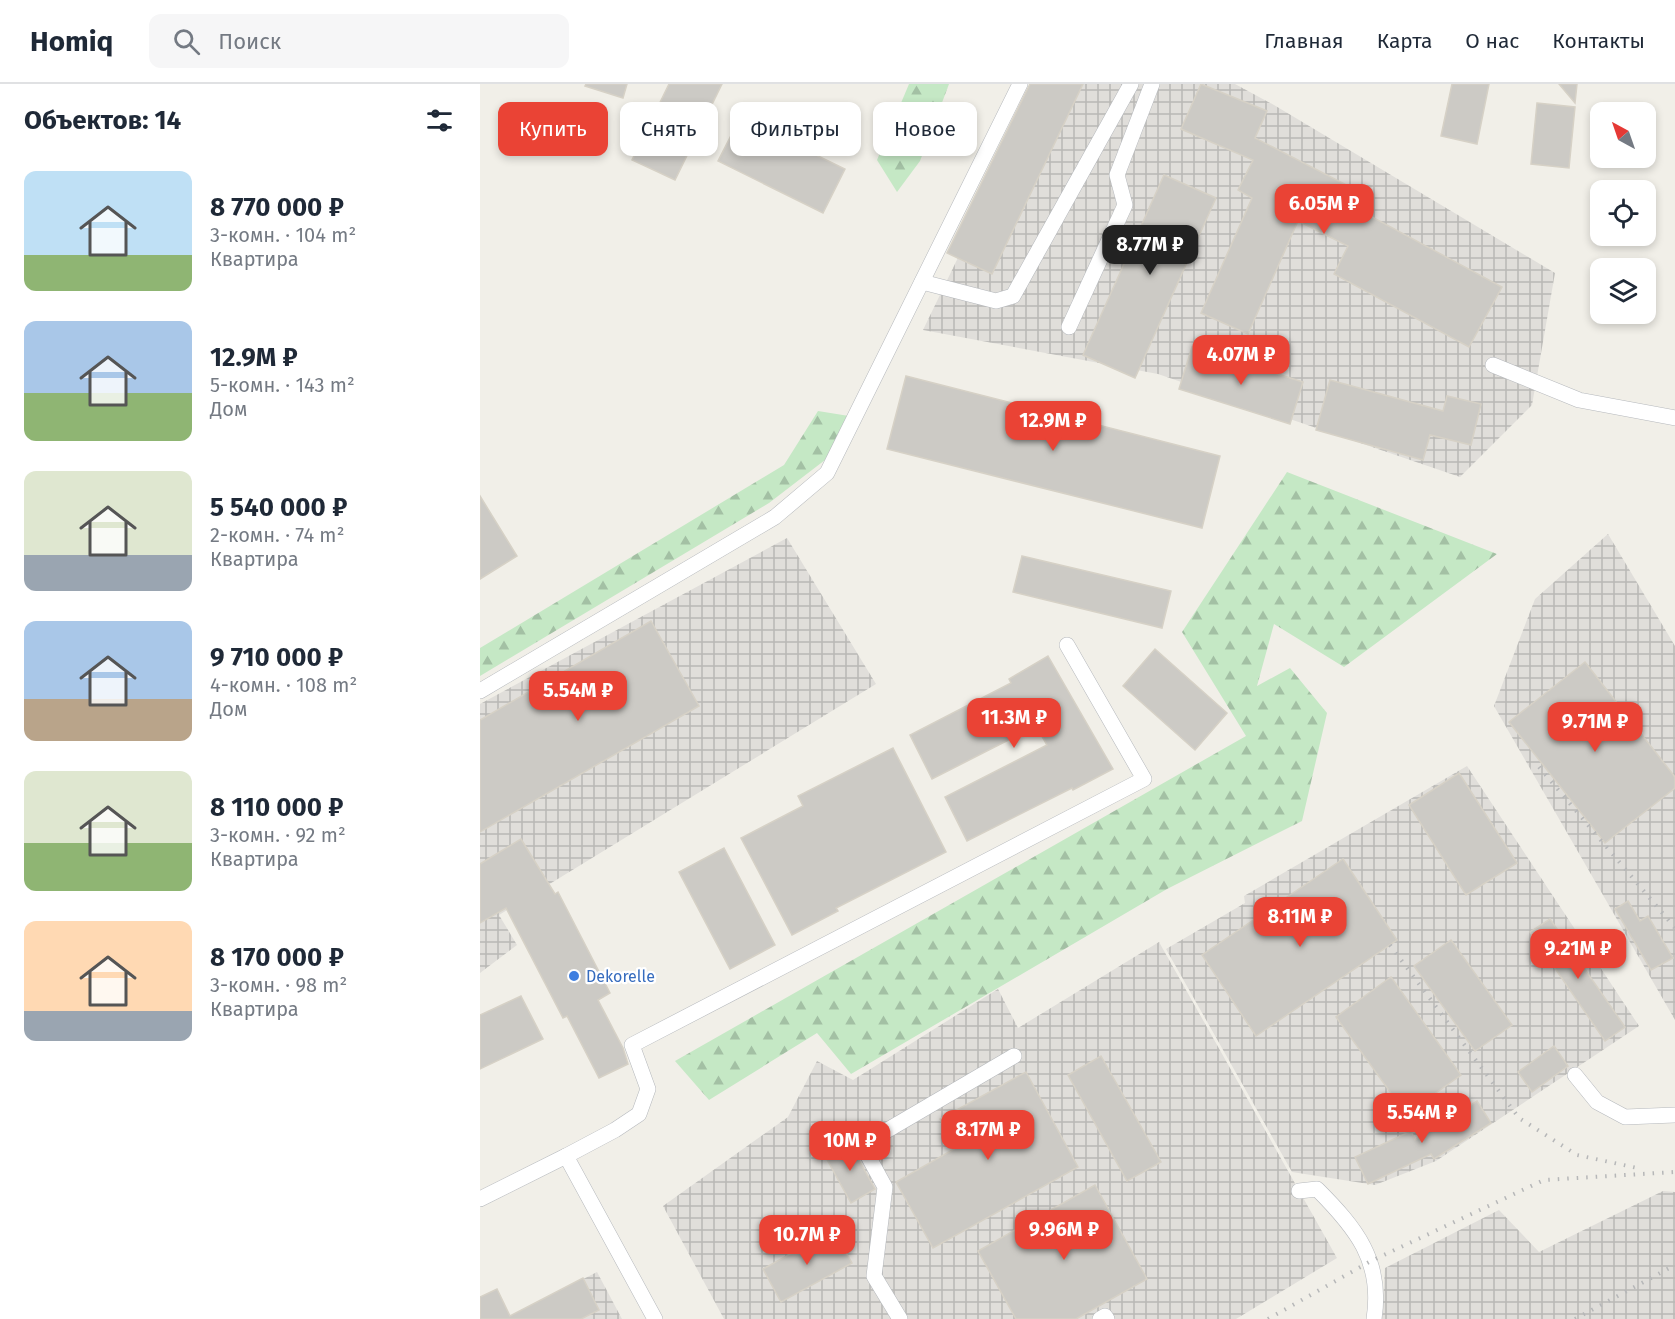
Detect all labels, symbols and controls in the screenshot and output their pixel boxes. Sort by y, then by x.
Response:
search box [149,14,569,68]
text: Homiq [30,25,113,58]
icon: search [170,25,203,58]
text: Поиск [218,28,281,55]
text: Главная [1264,28,1344,54]
text: Карта [1377,28,1432,54]
text: О нас [1465,28,1519,54]
text: Контакты [1552,28,1645,54]
chip: Купить [498,102,608,156]
chip: Снять [620,102,718,156]
chip: Фильтры [730,102,861,156]
chip: Новое [873,102,977,156]
north arrow [1590,102,1656,168]
map controls [1590,102,1656,324]
icon: filters [423,104,456,137]
text: Объектов: 14 [24,105,181,136]
button: locate [1590,180,1656,246]
pin: 6.05M ₽ [1269,184,1379,235]
text: 6.05M ₽ [1289,191,1359,215]
text: 8 770 000 ₽ [210,192,344,223]
icon: home [72,195,144,267]
text: 3-комн. · 104 m² [210,223,356,247]
pin: 8.77M ₽ [1095,225,1205,276]
text: 8.77M ₽ [1116,232,1184,256]
text: Квартира [210,247,299,271]
button: layers [1590,258,1656,324]
pin: 4.07M ₽ [1186,335,1296,386]
text: 12.9M ₽ [210,342,298,373]
text: 4.07M ₽ [1207,342,1275,366]
icon: home [72,345,144,417]
text: 5-комн. · 143 m² [210,373,355,397]
text: Дом [210,397,247,421]
pin: 12.9M ₽ [998,401,1108,452]
text: 12.9M ₽ [1019,408,1087,432]
text: 5 540 000 ₽ [210,492,347,523]
icon: home [72,495,144,567]
text: 2-комн. · 74 m² [210,523,344,547]
text: Квартира [210,547,299,571]
text: 9 710 000 ₽ [210,642,343,673]
icon: home [72,645,144,717]
pin: 5.54M ₽ [523,671,633,722]
text: 4-комн. · 108 m² [210,673,357,697]
text: 5.54M ₽ [543,678,613,702]
text: Дом [210,697,247,721]
pin: 11.3M ₽ [959,698,1069,749]
pin: 9.71M ₽ [1540,702,1650,753]
text: 11.3M ₽ [981,705,1047,729]
text: 9.71M ₽ [1562,709,1628,733]
text: 8 110 000 ₽ [210,792,344,823]
icon: home [72,795,144,867]
text: 3-комн. · 92 m² [210,823,346,847]
text: Квартира [210,847,299,871]
pin: 8.11M ₽ [1245,897,1355,948]
text: 8.11M ₽ [1268,904,1332,928]
pin: 9.21M ₽ [1523,929,1633,980]
text: 9.21M ₽ [1544,936,1612,960]
text: 8 170 000 ₽ [210,942,344,973]
icon: home [72,945,144,1017]
place label: Dekorelle [586,967,655,986]
marker: Dekorelle [567,969,581,983]
text: 3-комн. · 98 m² [210,973,347,997]
text: Квартира [210,997,299,1021]
pin: 5.54M ₽ [1367,1093,1477,1144]
text: 5.54M ₽ [1387,1100,1457,1124]
pin: 8.17M ₽ [933,1110,1043,1161]
text: 8.17M ₽ [955,1117,1021,1141]
pin: 10M ₽ [808,1121,892,1172]
text: 10M ₽ [823,1128,877,1152]
pin: 9.96M ₽ [1009,1210,1119,1261]
pin: 10.7M ₽ [752,1215,862,1266]
text: 9.96M ₽ [1029,1217,1099,1241]
text: 10.7M ₽ [773,1222,841,1246]

